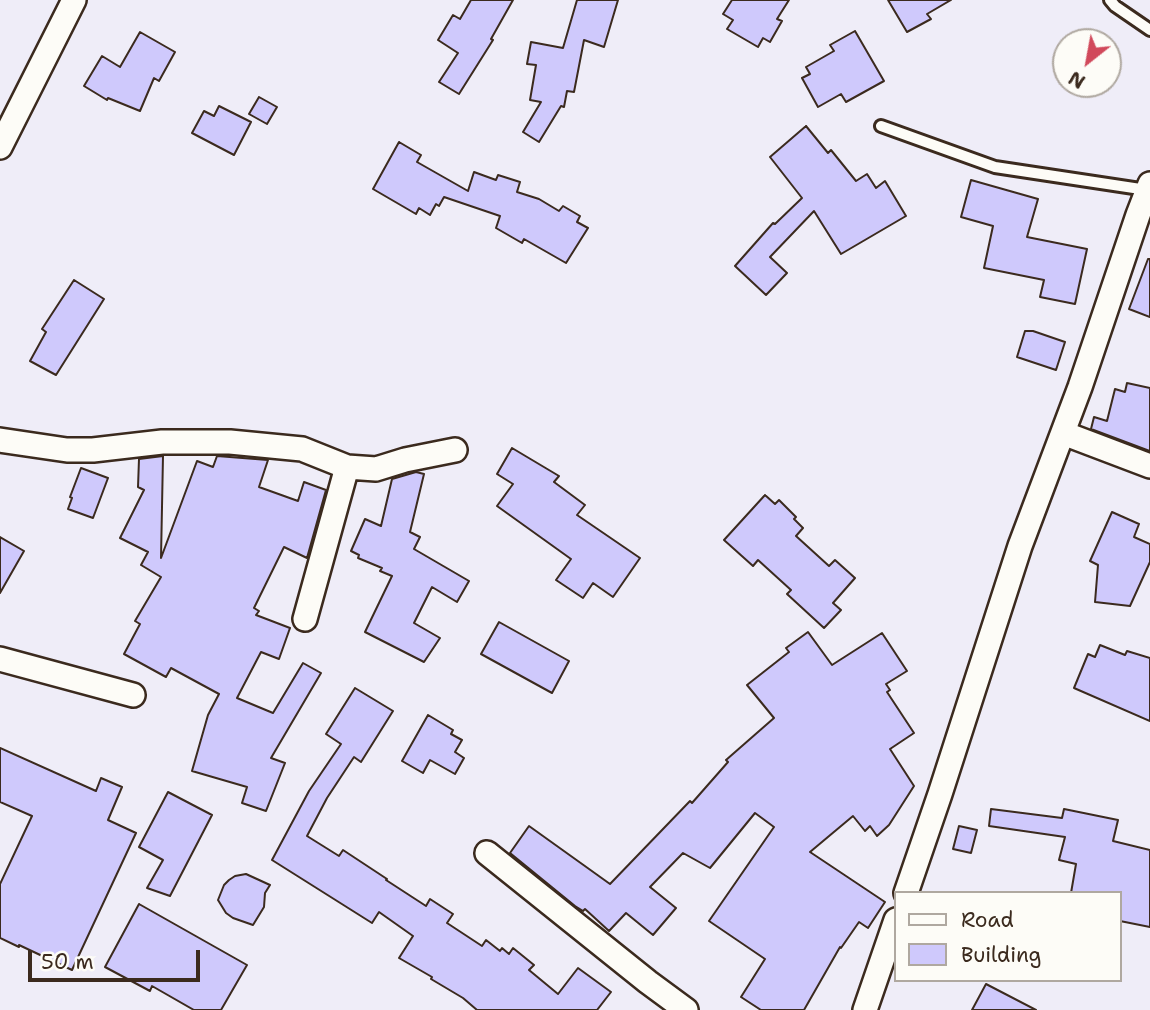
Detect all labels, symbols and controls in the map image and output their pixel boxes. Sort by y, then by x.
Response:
north arrow [1052,28,1122,98]
text: N [1064,65,1090,94]
legend [894,891,1122,982]
text: Road [961,906,1014,934]
scale bar [32,936,203,980]
text: Building [961,941,1041,969]
text: 50 m [41,948,94,976]

